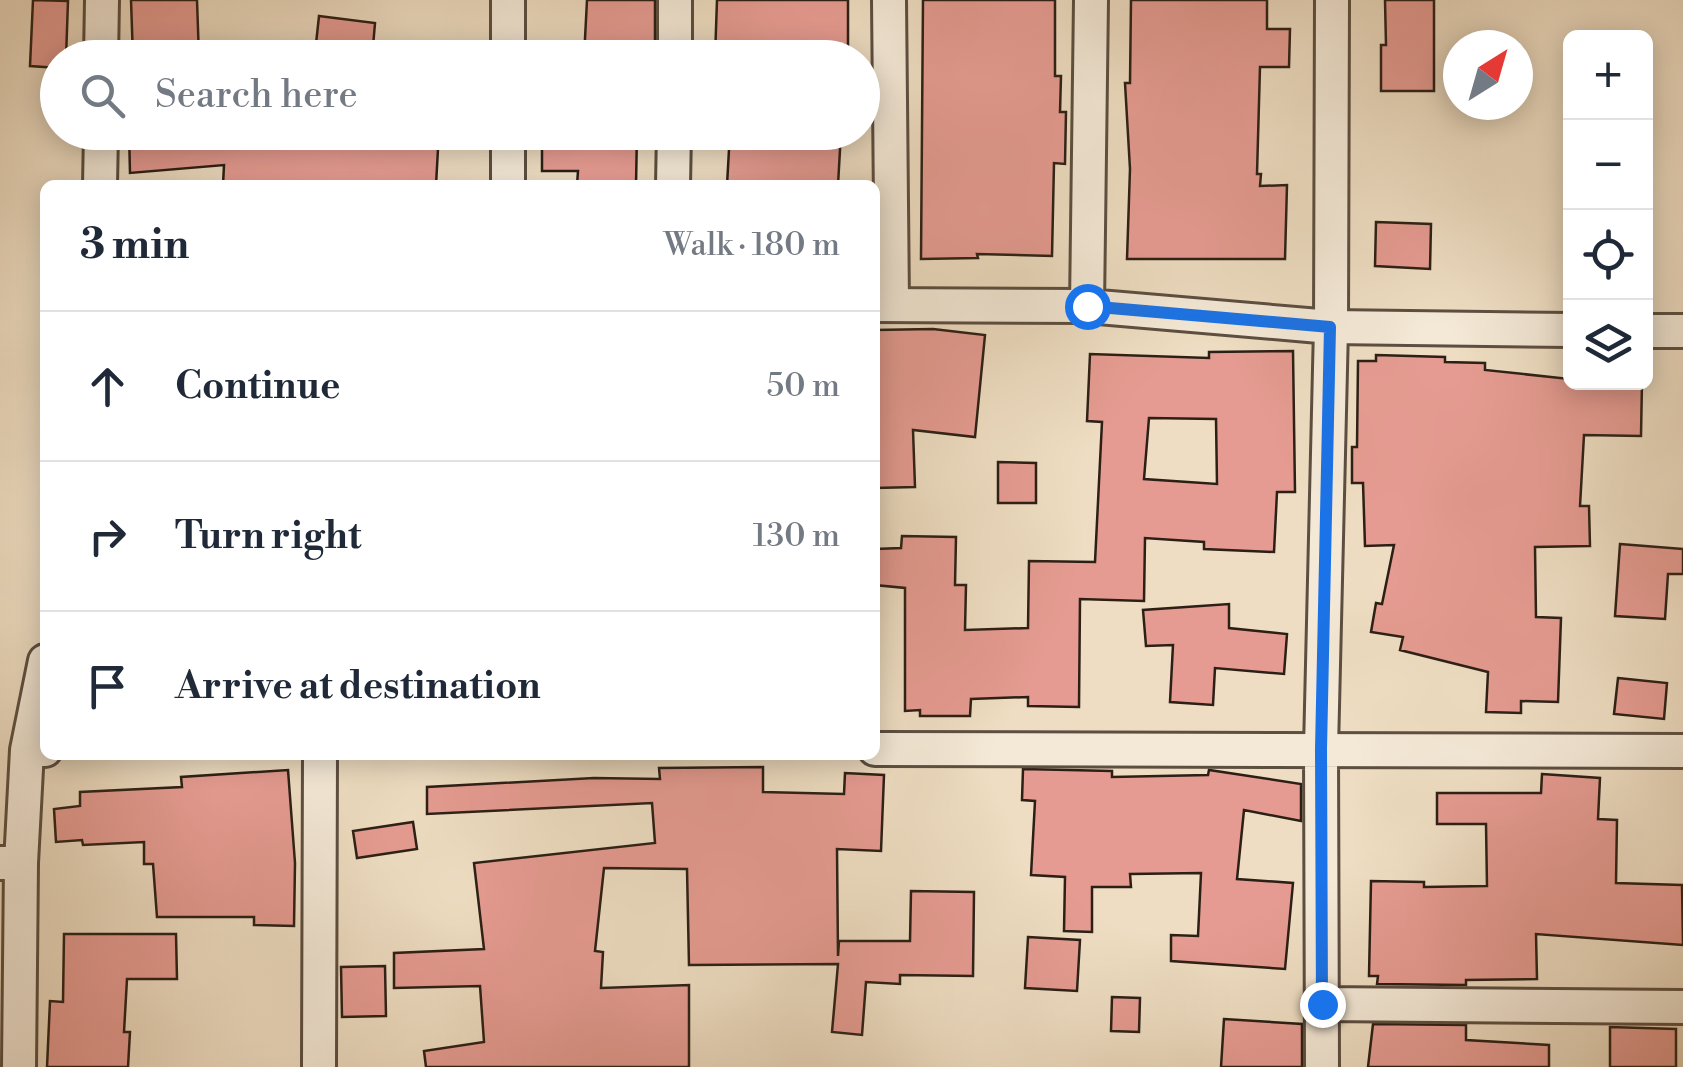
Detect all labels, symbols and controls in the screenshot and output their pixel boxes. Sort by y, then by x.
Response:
north arrow [1443,30,1533,120]
map controls [1563,30,1653,390]
button: + [1563,30,1653,120]
search box [40,40,880,150]
icon: search [75,68,130,123]
text: Search here [155,72,358,119]
button: − [1563,120,1653,210]
button: locate [1563,210,1653,300]
text: 3 min [80,219,189,272]
text: Walk · 180 m [664,225,840,265]
route start [1065,284,1111,330]
button: layers [1563,300,1653,390]
icon: ahead [80,359,135,414]
text: Continue [175,363,340,410]
text: 50 m [767,366,840,406]
icon: right [80,509,135,564]
text: Turn right [175,513,361,560]
text: 130 m [753,516,840,556]
icon: arrive [80,659,135,714]
text: Arrive at destination [175,663,541,710]
route end [1300,982,1346,1028]

